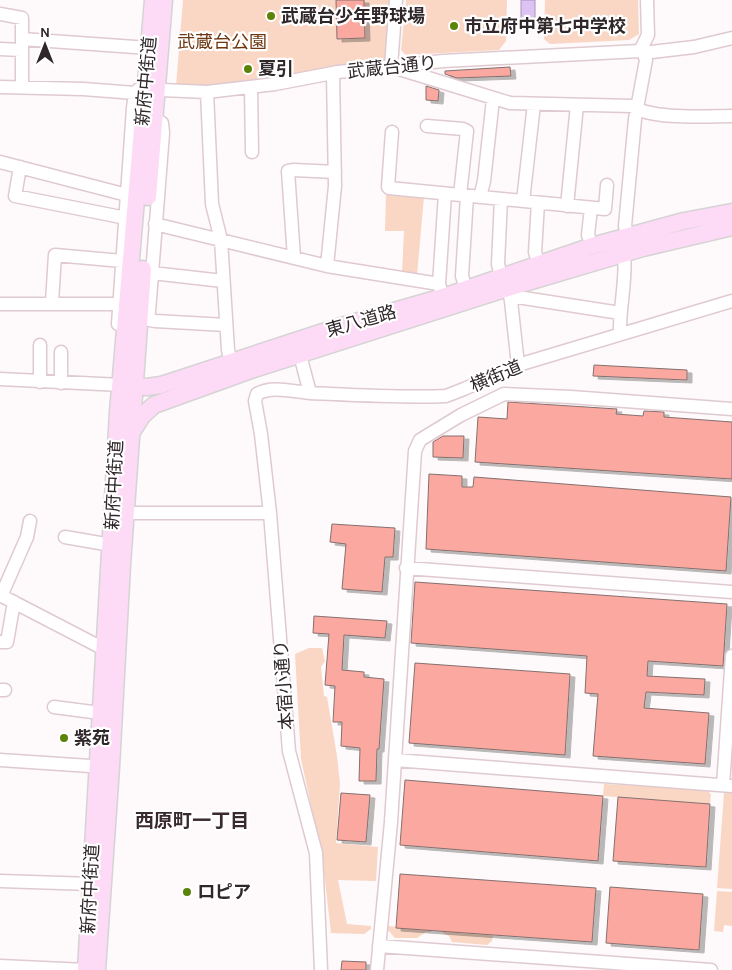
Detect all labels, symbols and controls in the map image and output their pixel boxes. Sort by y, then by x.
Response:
place label: 武蔵台少年野球場 [281,5,425,27]
marker: 武蔵台少年野球場 [265,10,277,22]
place label: 市立府中第七中学校 [464,15,626,37]
north arrow [20,20,70,70]
marker: 市立府中第七中学校 [448,20,460,32]
text: N [40,24,50,41]
park label: 武蔵台公園 [177,31,267,53]
street label: 新府中街道 [131,35,161,127]
street label: 武蔵台通り [346,51,438,83]
place label: 夏引 [258,58,294,80]
marker: 夏引 [242,63,254,75]
street label: 東八道路 [323,301,399,341]
street label: 横街道 [467,355,525,397]
street label: 新府中街道 [101,439,127,531]
street label: 本宿小通り [270,639,298,731]
place label: 紫苑 [74,727,110,749]
marker: 紫苑 [58,732,70,744]
district label: 西原町一丁目 [135,810,249,832]
street label: 新府中街道 [77,843,103,935]
place label: ロピア [197,881,251,903]
marker: ロピア [181,886,193,898]

